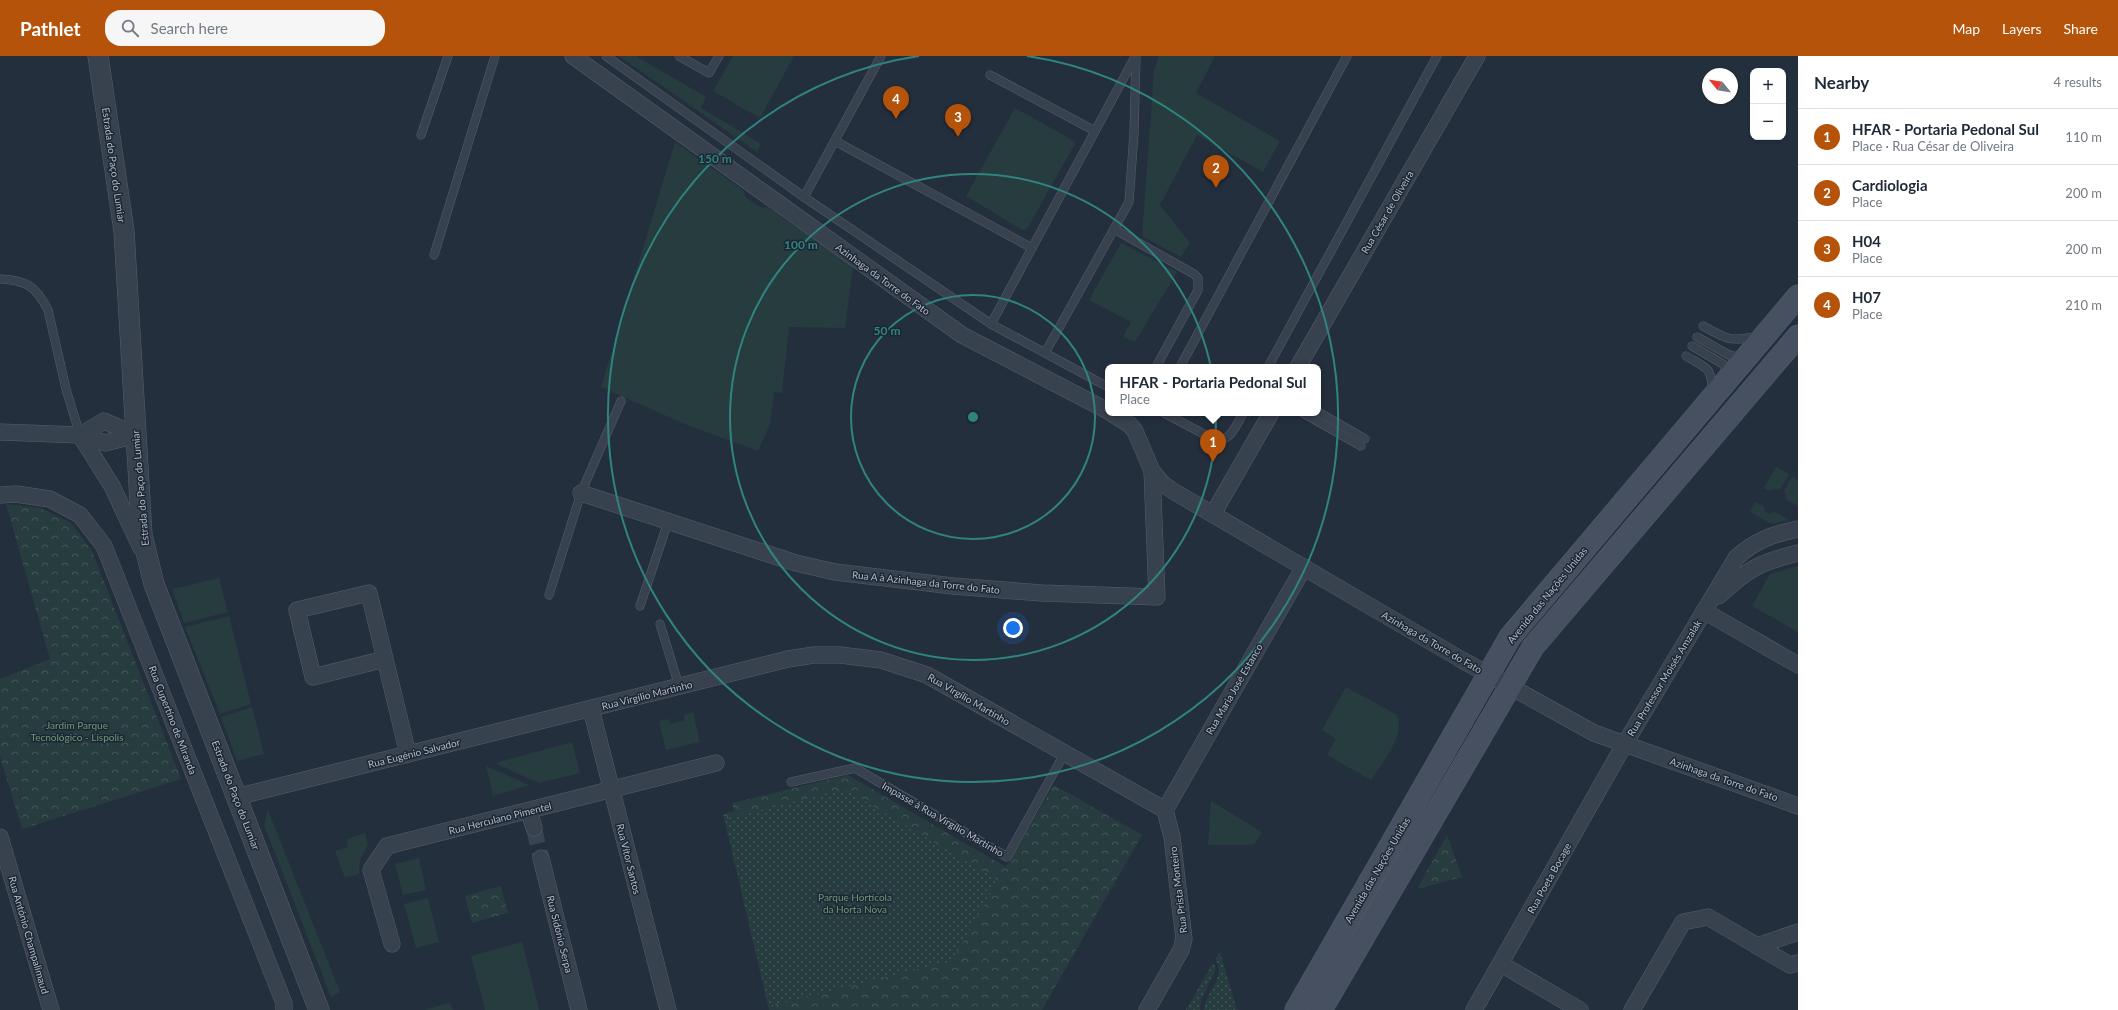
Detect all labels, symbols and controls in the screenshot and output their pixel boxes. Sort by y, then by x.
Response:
search box [105,10,385,46]
text: Pathlet [20,17,81,40]
icon: search [119,17,141,39]
text: Search here [151,19,228,37]
text: Map [1952,20,1980,37]
text: Layers [2002,20,2042,37]
text: Share [2064,20,2098,37]
north arrow [1702,68,1738,104]
map controls [1750,68,1786,140]
button: + [1750,68,1786,104]
text: Nearby [1814,72,1869,93]
text: 4 results [2054,74,2102,90]
pin: 4 [883,86,909,119]
pin: 3 [945,104,971,137]
button: − [1750,104,1786,140]
street label: Estrada do Paço do Lumiar [100,107,128,224]
text: HFAR - Portaria Pedonal Sul [1852,120,2039,138]
text: 1 [1823,129,1831,145]
text: 110 m [2065,129,2102,145]
text: Place · Rua César de Oliveira [1852,138,2014,154]
text: 150 m [698,151,732,166]
pin: 2 [1203,155,1229,188]
street label: Rua César de Oliveira [1358,168,1416,256]
text: Cardiologia [1852,176,1928,194]
text: 2 [1823,185,1831,201]
text: 200 m [2065,185,2102,201]
text: Place [1852,194,1882,210]
text: H04 [1852,232,1881,250]
text: 100 m [784,237,818,252]
street label: Azinhaga da Torre do Fato [834,241,933,317]
text: 3 [1823,241,1831,257]
text: 200 m [2065,241,2102,257]
text: Place [1852,250,1882,266]
text: H07 [1852,288,1881,306]
text: 4 [1823,297,1831,313]
text: 210 m [2065,297,2102,313]
text: Place [1852,306,1882,322]
text: 50 m [874,323,900,338]
popup [1105,364,1321,416]
text: HFAR - Portaria Pedonal Sul [1120,373,1306,391]
text: Place [1120,391,1150,407]
centre of rings [966,410,980,424]
street label: Estrada do Paço do Lumiar [129,429,151,546]
pin: 1 [1200,429,1226,462]
street label: Avenida das Nações Unidas [1504,544,1590,646]
street label: Rua A à Azinhaga da Torre do Fato [851,568,1001,596]
street label: Azinhaga da Torre do Fato [1380,608,1484,676]
street label: Rua Professor Moisés Amzalak [1625,617,1704,738]
your location [1003,618,1023,638]
street label: Rua Maria José Estanco [1203,641,1265,737]
street label: Rua Cupertino de Miranda [147,664,199,776]
street label: Rua Virgílio Martinho [926,671,1013,728]
street label: Rua Virgílio Martinho [600,678,694,712]
park label: Jardim Parque Tecnológico - Lispolis [30,719,124,743]
street label: Rua Eugénio Salvador [367,736,462,770]
street label: Estrada do Paço do Lumiar [210,739,263,852]
street label: Azinhaga da Torre do Fato [1668,755,1780,803]
street label: Impasse à Rua Virgílio Martinho [880,779,1006,859]
street label: Rua Herculano Pimentel [447,799,553,837]
street label: Avenida das Nações Unidas [1342,815,1412,925]
street label: Rua Vítor Santos [614,822,644,896]
street label: Rua Poeta Bocage [1525,840,1573,916]
street label: Rua Prista Monteiro [1167,846,1189,934]
street label: Rua António Champalimaud [6,875,52,995]
park label: Parque Hortícola da Horta Nova [818,891,892,915]
street label: Rua Sidónio Serpa [545,894,575,974]

